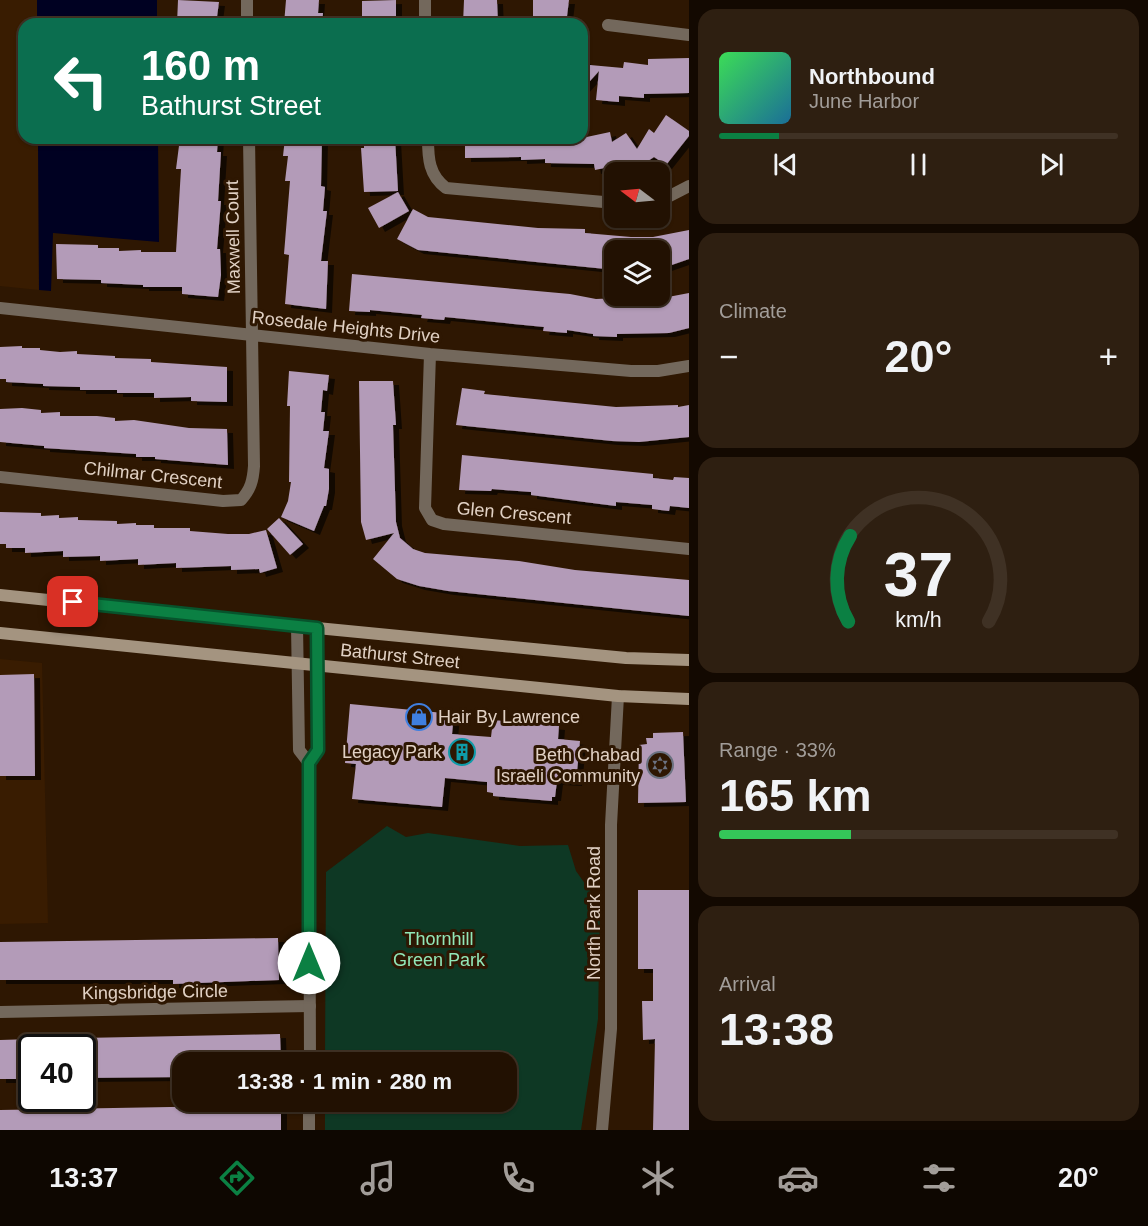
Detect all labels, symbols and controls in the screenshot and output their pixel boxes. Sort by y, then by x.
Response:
icon: left [42,42,120,120]
text: 160 m [141,42,260,89]
text: Northbound [809,64,935,89]
text: June Harbor [809,90,919,112]
text: Bathurst Street [141,91,321,121]
icon: previous [769,148,802,181]
icon: pause [902,148,935,181]
icon: next [1035,148,1068,181]
north arrow [604,162,670,228]
map controls [604,162,670,306]
street label: Maxwell Court [222,180,244,294]
button: layers [604,240,670,306]
text: Climate [719,300,787,322]
street label: Rosedale Heights Drive [251,307,441,347]
text: 20° [884,331,953,382]
text: − [719,338,738,375]
text: + [1099,338,1118,375]
street label: Chilmar Crescent [83,458,223,492]
street label: Glen Crescent [456,498,572,528]
text: 37 [884,540,953,609]
pin [47,576,98,627]
icon: arrive [56,585,89,618]
text: km/h [895,608,942,632]
street label: Bathurst Street [339,640,461,672]
shop icon: Hair By Lawrence [404,702,434,732]
place label: Hair By Lawrence [438,707,580,727]
building icon: Legacy Park [447,737,477,767]
text: Range · 33% [719,739,836,761]
place label: Legacy Park [342,742,443,762]
place label: Beth Chabad Israeli Community [496,745,640,786]
synagogue icon: Beth Chabad Israeli Community [645,750,675,780]
text: 165 km [719,770,872,821]
street label: North Park Road [584,846,604,980]
park label: Thornhill Green Park [393,929,486,970]
position arrow [277,931,341,995]
text: Arrival [719,973,776,995]
street label: Kingsbridge Circle [82,981,228,1003]
text: 13:38 [719,1004,834,1055]
speed limit sign: 40 [18,1034,96,1112]
text: 13:38 · 1 min · 280 m [237,1069,452,1094]
icon: directions [216,1157,258,1199]
icon: music [357,1157,399,1199]
icon: phone [497,1157,539,1199]
icon: climate [637,1157,679,1199]
icon: car [777,1157,819,1199]
icon: filters [918,1157,960,1199]
text: 13:37 [49,1163,118,1193]
text: 20° [1058,1163,1099,1193]

